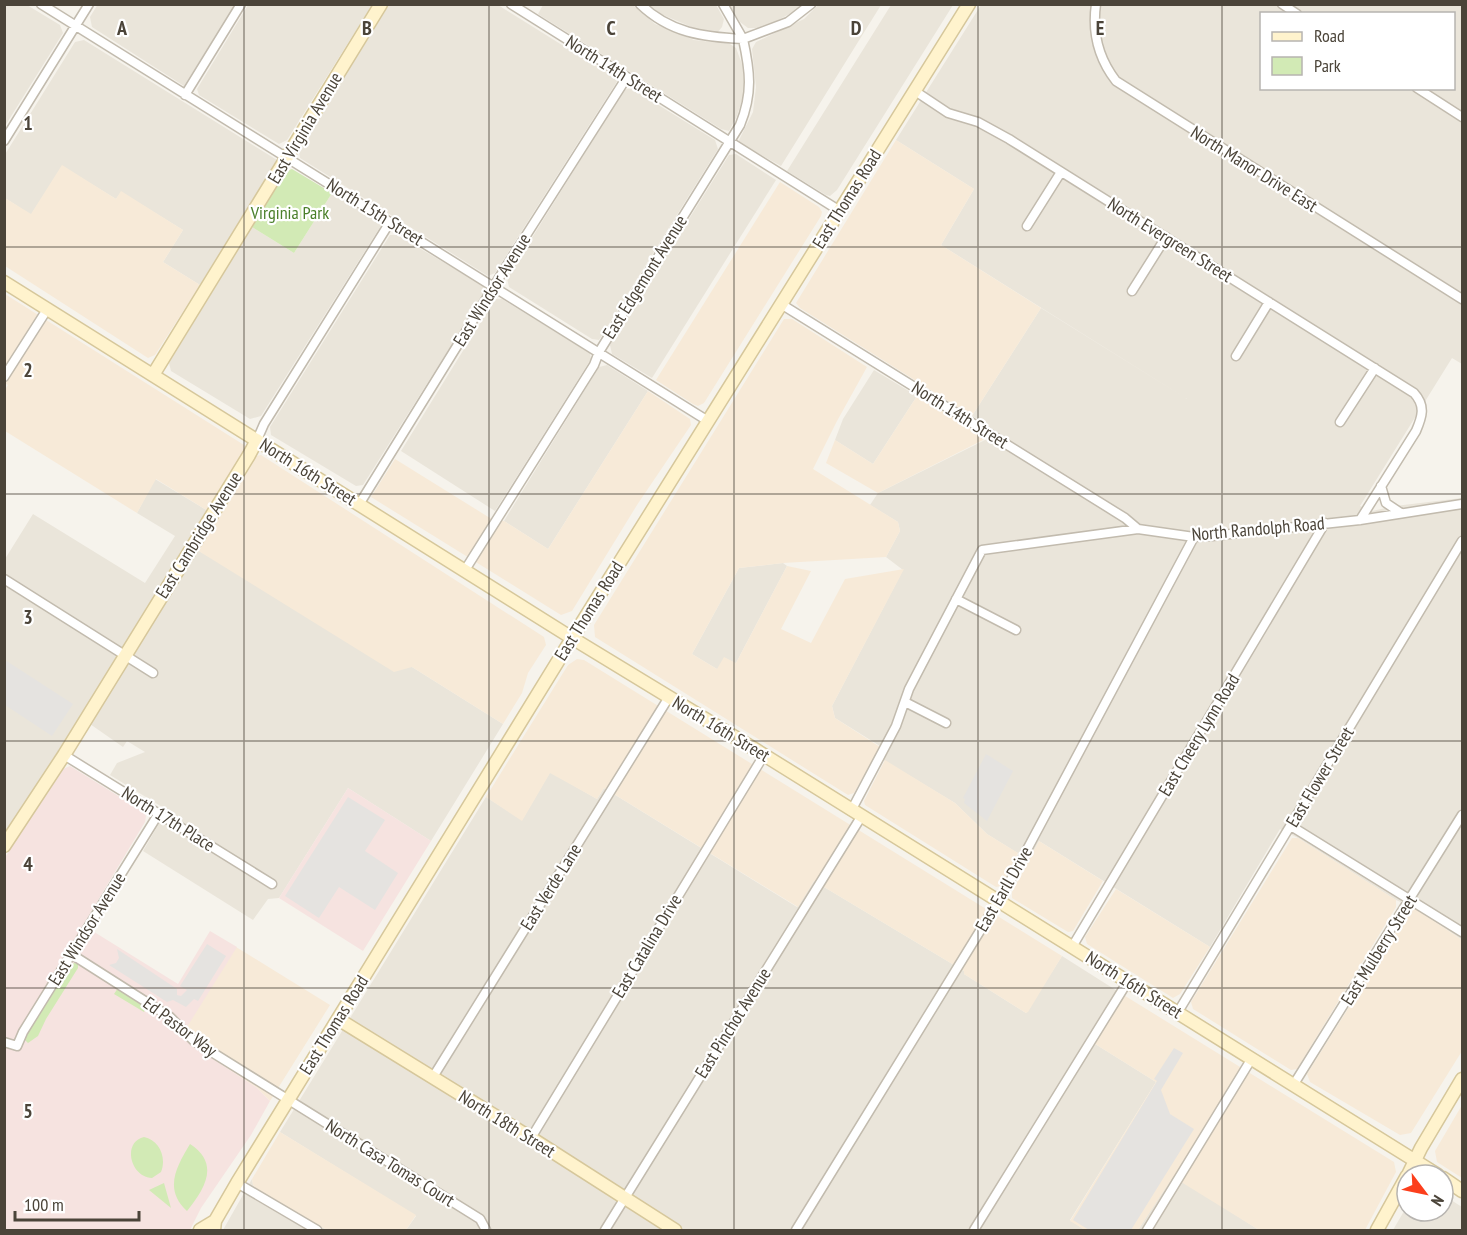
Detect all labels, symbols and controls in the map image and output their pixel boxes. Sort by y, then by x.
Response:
legend [1260,12,1455,90]
text: A [116,15,128,41]
text: B [362,15,372,41]
text: C [606,15,616,41]
text: D [851,15,862,41]
text: E [1096,15,1104,41]
text: Road [1314,24,1345,47]
street label: North 14th Street [562,30,667,107]
text: Park [1314,54,1341,77]
street label: East Virginia Avenue [262,68,347,188]
text: 1 [23,110,33,136]
street label: North Manor Drive East [1187,120,1322,217]
street label: East Thomas Road [807,145,886,253]
street label: North 15th Street [323,173,428,250]
street label: North Evergreen Street [1104,192,1237,287]
park label: Virginia Park [250,201,329,224]
street label: East Edgemont Avenue [597,211,692,343]
street label: East Windsor Avenue [448,229,535,350]
text: 2 [23,357,33,383]
street label: North 14th Street [908,376,1013,453]
street label: North 16th Street [256,433,361,510]
street label: East Cambridge Avenue [150,467,247,602]
street label: North Randolph Road [1191,511,1325,546]
street label: East Thomas Road [549,557,628,665]
text: 3 [23,604,33,630]
street label: East Cheery Lynn Road [1153,669,1244,800]
street label: North 16th Street [668,690,774,767]
street label: East Flower Street [1281,722,1359,831]
street label: North 17th Place [118,781,219,856]
street label: East Verde Lane [515,839,586,934]
street label: East Earll Drive [970,842,1037,935]
text: 4 [23,851,33,877]
street label: East Windsor Avenue [43,868,130,989]
street label: East Catalina Drive [607,890,687,1002]
street label: East Mulberry Street [1336,890,1422,1009]
street label: North 16th Street [1082,946,1187,1023]
street label: East Pinchot Avenue [690,963,776,1082]
street label: East Thomas Road [294,971,373,1079]
street label: Ed Pastor Way [139,991,222,1062]
street label: North 18th Street [455,1085,560,1162]
text: 5 [23,1098,33,1124]
street label: North Casa Tomas Court [322,1114,459,1212]
north arrow [1395,1163,1455,1223]
scale bar [15,1184,140,1222]
text: N [1427,1192,1448,1210]
text: 100 m [24,1193,64,1216]

